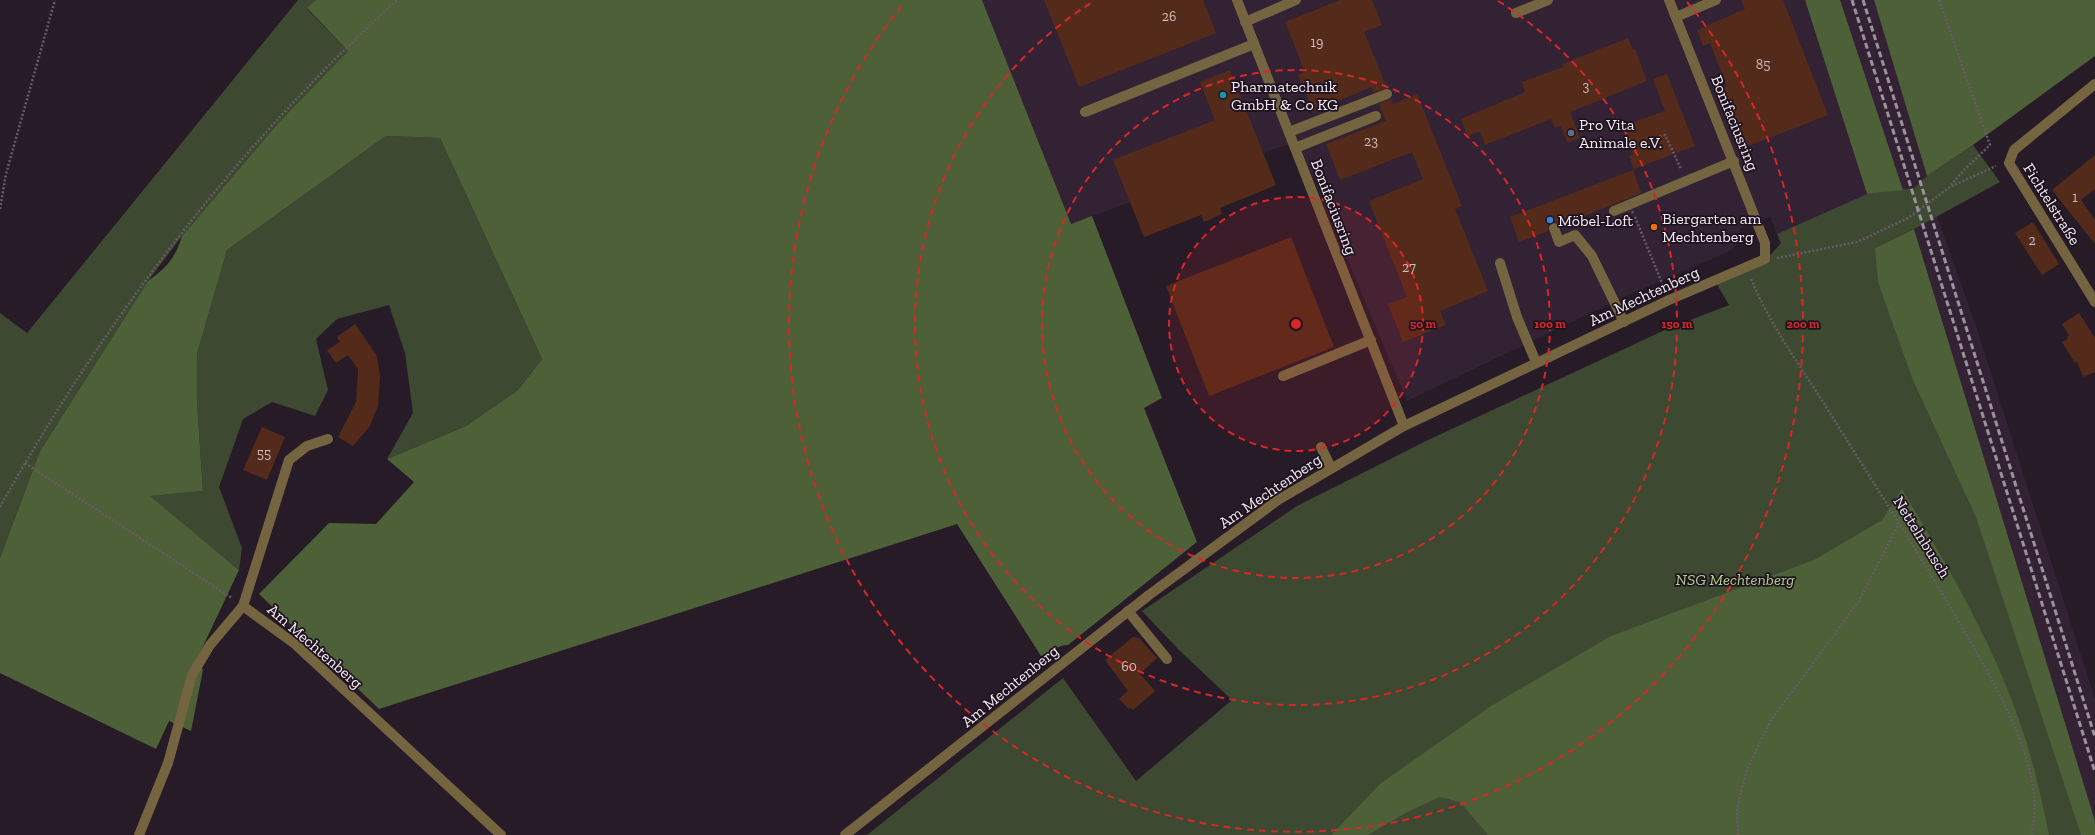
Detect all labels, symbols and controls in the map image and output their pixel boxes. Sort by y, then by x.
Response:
house number: 26 [1162,8,1176,25]
house number: 19 [1311,34,1323,51]
house number: 85 [1756,56,1770,73]
street label: Bonifaciusring [1707,72,1763,174]
place label: Pharmatechnik GmbH & Co KG [1231,77,1338,114]
house number: 3 [1583,78,1590,95]
marker: Pharmatechnik GmbH & Co KG [1218,90,1228,100]
place label: Pro Vita Animale e.V. [1579,115,1662,152]
marker: Pro Vita Animale e.V. [1566,128,1576,138]
house number: 23 [1364,133,1378,150]
street label: Bonifaciusring [1307,156,1361,258]
street label: Fichtelstraße [2019,160,2085,248]
house number: 1 [2072,189,2078,206]
place label: Biergarten am Mechtenberg [1662,209,1762,246]
place label: Möbel-Loft [1558,211,1633,230]
marker: Möbel-Loft [1545,215,1555,225]
marker: Biergarten am Mechtenberg [1649,222,1659,232]
house number: 2 [2028,232,2036,249]
house number: 27 [1402,259,1416,276]
street label: Am Mechtenberg [1586,262,1702,330]
centre of rings [1289,317,1303,331]
text: 50 m [1410,317,1436,331]
text: 100 m [1534,317,1566,331]
text: 150 m [1662,317,1693,331]
text: 200 m [1786,317,1820,331]
house number: 55 [257,445,271,462]
street label: Am Mechtenberg [1215,450,1325,532]
street label: Nettelnbusch [1889,493,1955,581]
park label: NSG Mechtenberg [1675,570,1795,589]
street label: Am Mechtenberg [264,600,367,693]
street label: Am Mechtenberg [958,641,1063,731]
house number: 60 [1121,658,1137,675]

